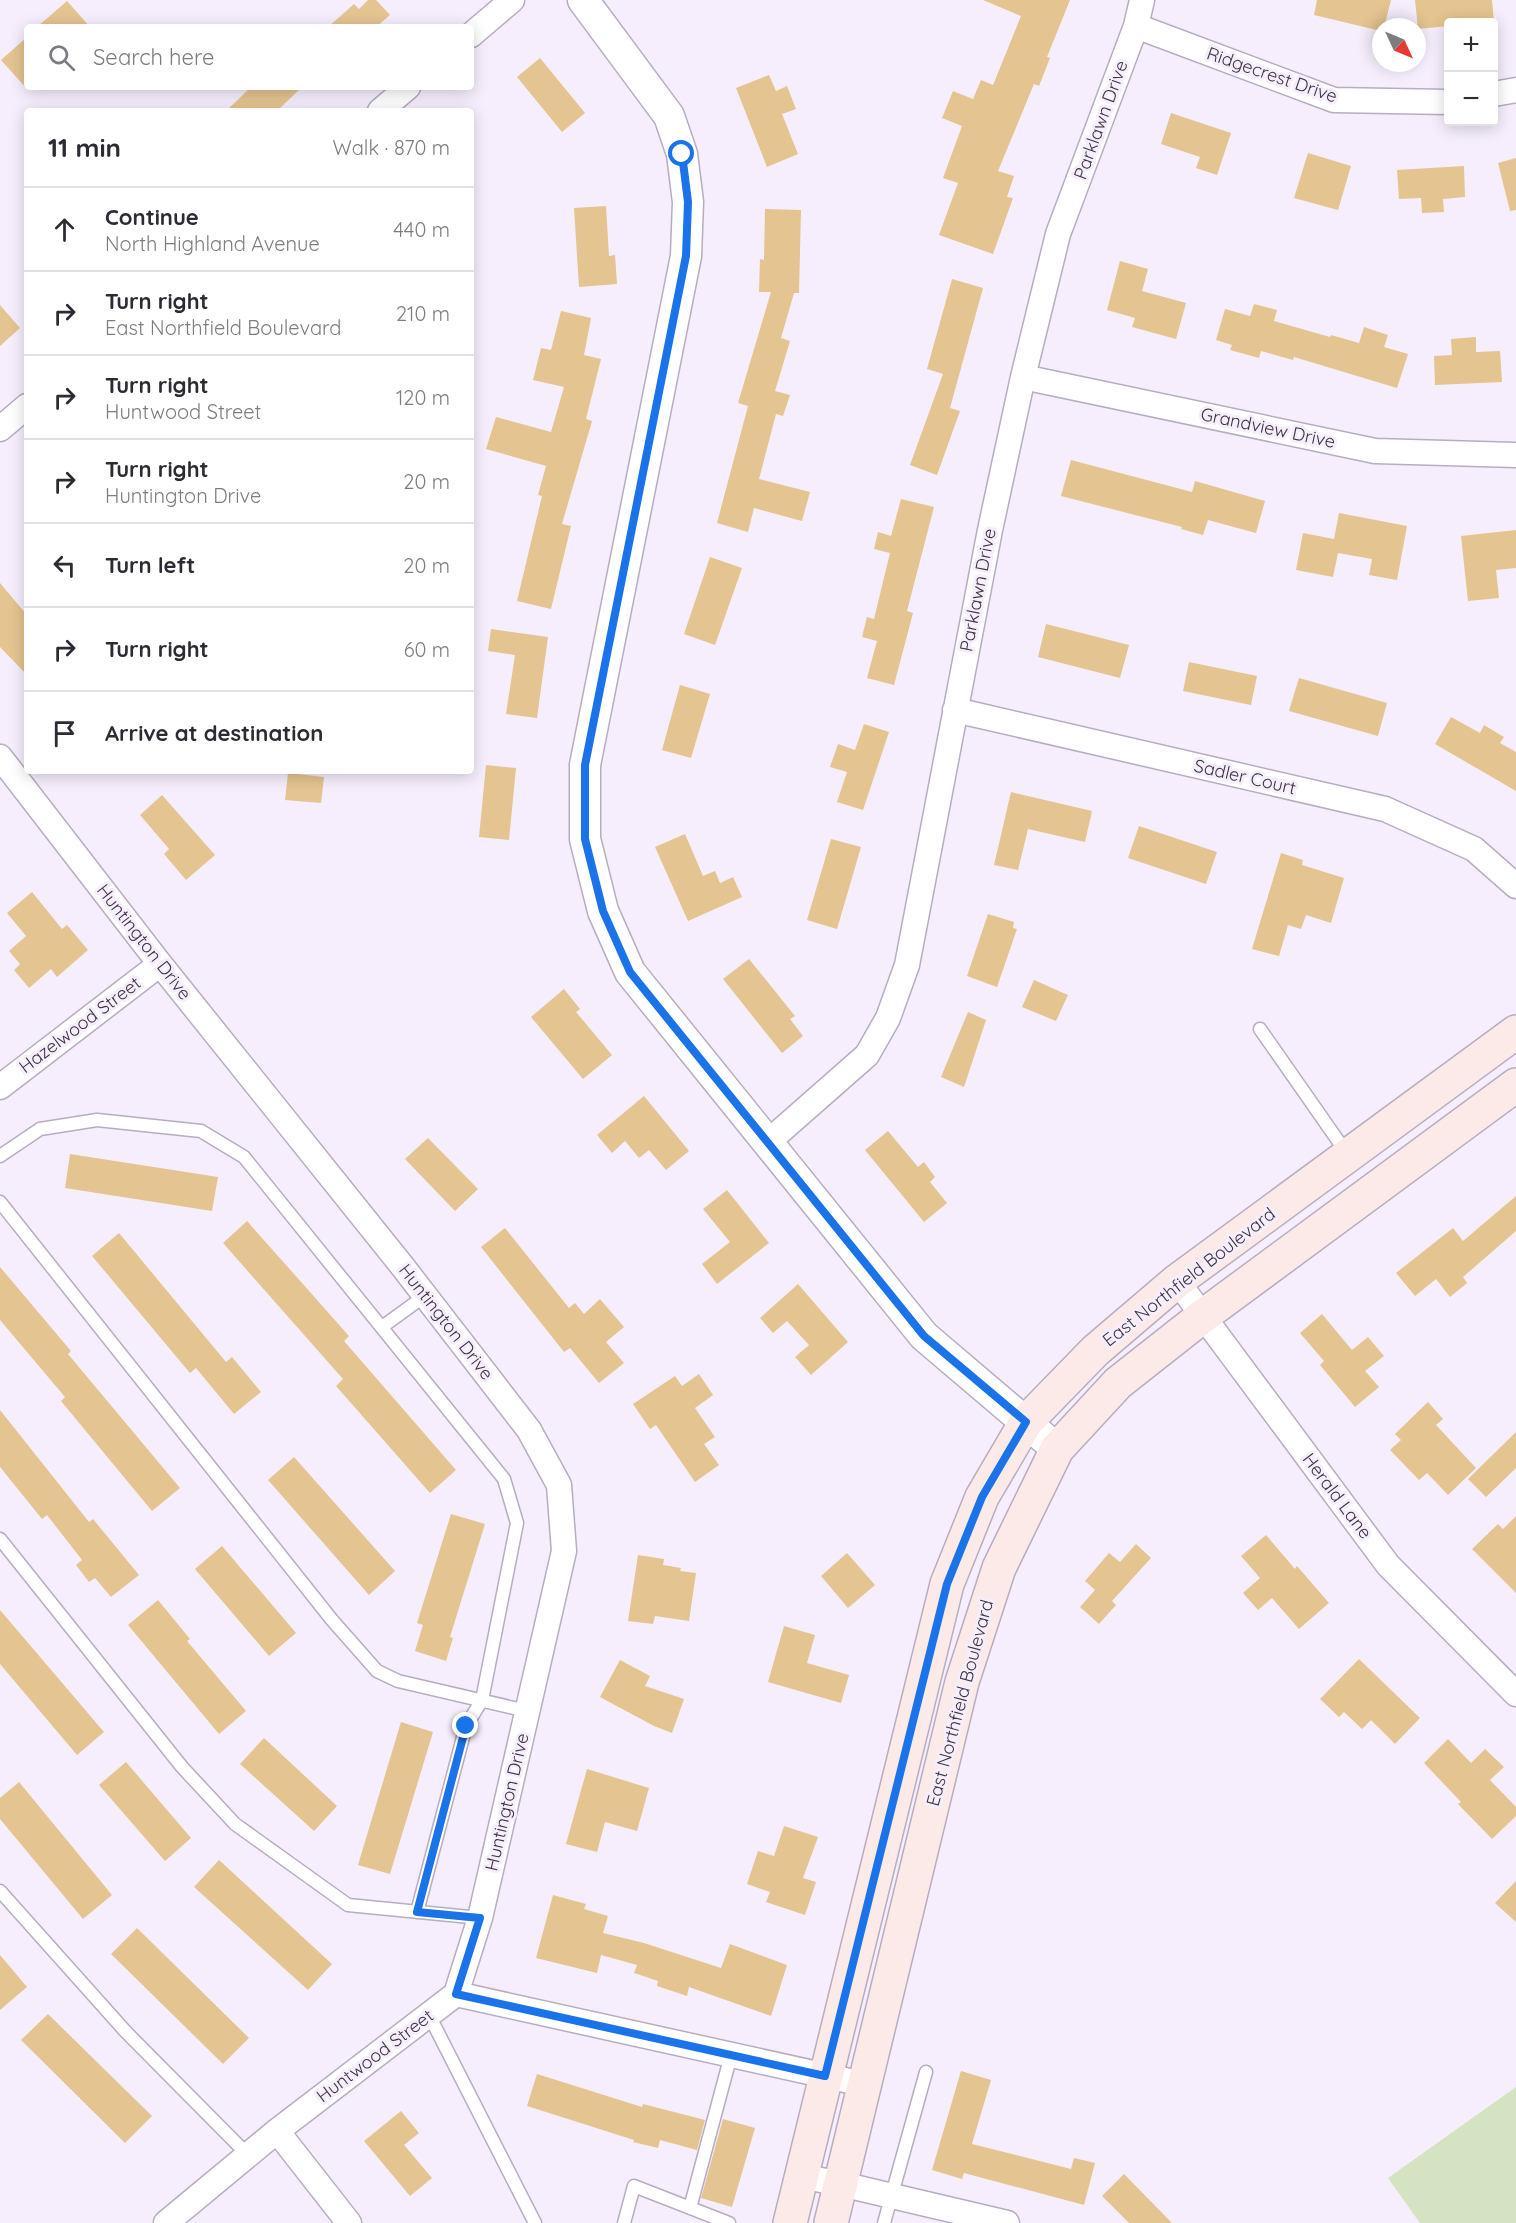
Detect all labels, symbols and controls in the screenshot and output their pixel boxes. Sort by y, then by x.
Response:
north arrow [1372,18,1426,72]
map controls [1444,18,1498,126]
button: + [1444,18,1498,72]
search box [24,24,474,90]
icon: search [45,41,78,74]
street label: Ridgecrest Drive [1204,41,1341,108]
text: Search here [93,43,214,71]
street label: Parklawn Drive [1068,57,1133,183]
button: − [1444,72,1498,126]
text: 11 min [48,131,121,164]
text: Walk · 870 m [333,135,450,160]
route start [668,140,694,166]
text: Continue [105,203,199,231]
icon: ahead [48,213,81,246]
text: 440 m [393,217,450,242]
text: North Highland Avenue [105,231,320,256]
text: Turn right [105,287,209,315]
icon: right [48,297,81,330]
text: 210 m [396,301,450,326]
text: East Northfield Boulevard [105,315,341,340]
text: Turn right [105,371,209,399]
icon: right [48,381,81,414]
text: 120 m [396,385,450,410]
text: Huntwood Street [105,399,261,424]
street label: Grandview Drive [1199,402,1337,453]
text: Turn right [105,455,209,483]
icon: right [48,465,81,498]
text: 20 m [403,469,450,494]
text: Huntington Drive [105,483,261,508]
street label: Parklawn Drive [954,526,1001,654]
icon: left [48,549,81,582]
text: Turn left [105,551,195,579]
text: 20 m [403,553,450,578]
icon: right [48,633,81,666]
text: Turn right [105,635,209,663]
text: 60 m [404,637,450,662]
icon: arrive [48,717,81,750]
text: Arrive at destination [105,719,323,747]
street label: Sadler Court [1192,754,1298,799]
street label: Huntington Drive [92,879,197,1004]
street label: Hazelwood Street [14,971,145,1078]
street label: East Northfield Boulevard [1098,1202,1280,1351]
street label: Huntington Drive [394,1259,499,1384]
street label: Herald Lane [1298,1448,1377,1543]
street label: East Northfield Boulevard [921,1597,998,1809]
route end [452,1712,478,1738]
street label: Huntington Drive [479,1731,534,1873]
street label: Huntwood Street [312,2004,438,2107]

